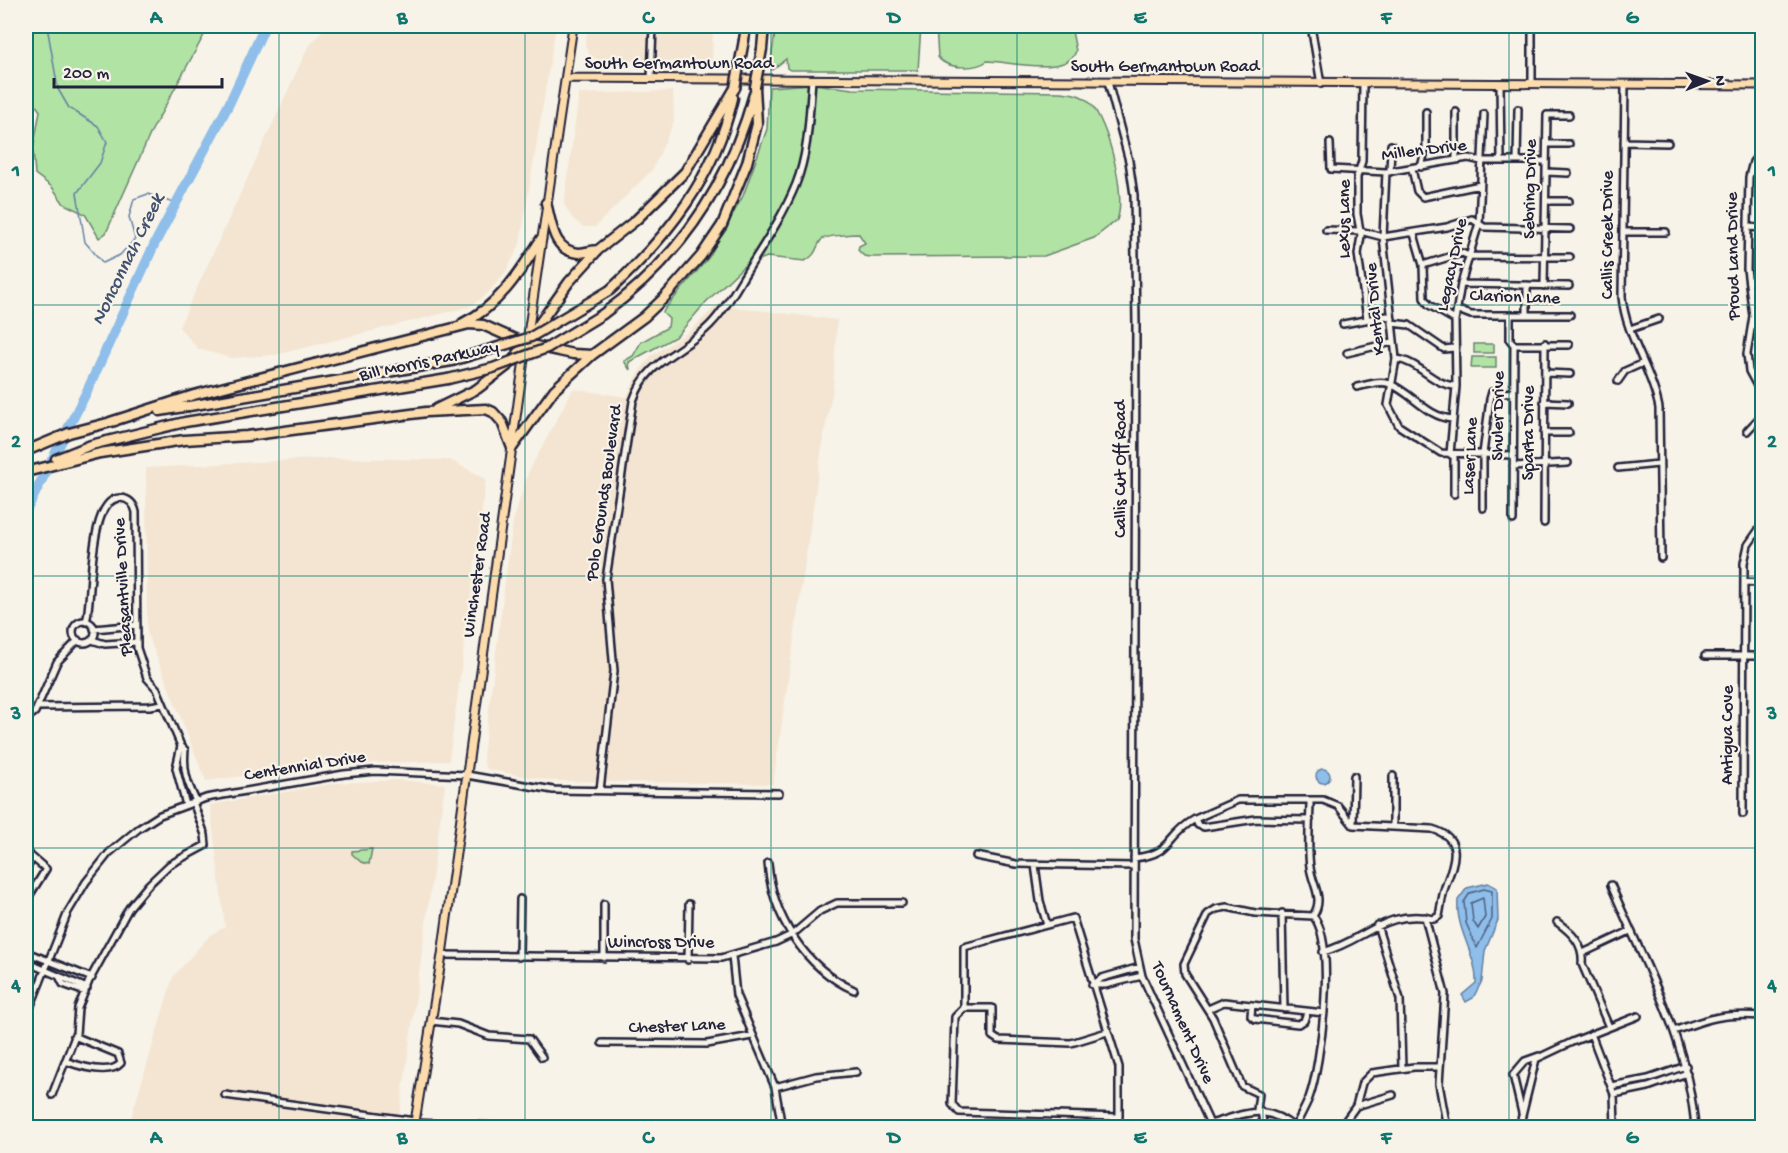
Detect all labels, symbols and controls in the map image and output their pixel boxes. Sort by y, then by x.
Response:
text: A [149,8,164,31]
text: B [396,8,408,31]
text: C [642,8,656,31]
text: D [885,8,901,31]
text: E [1134,8,1148,31]
text: F [1380,8,1393,31]
text: G [1626,8,1640,31]
scale bar [54,51,222,89]
north arrow [1677,51,1737,111]
street label: South Germantown Road [585,54,775,75]
street label: South Germantown Road [1071,57,1261,78]
text: 200 m [63,64,110,85]
text: N [1709,75,1728,87]
street label: Millen Drive [1380,135,1468,167]
street label: Sebring Drive [1520,138,1542,239]
text: 1 [11,161,20,184]
text: 1 [1767,161,1776,184]
street label: Callis Creek Drive [1598,170,1619,299]
street label: Lexus Lane [1335,179,1356,259]
water label: Nonconnah Creek [87,189,172,329]
street label: Proud Land Drive [1722,191,1746,321]
street label: Legacy Drive [1433,216,1473,313]
street label: Kental Drive [1361,261,1390,356]
street label: Clarion Lane [1469,286,1561,310]
street label: Bill Morris Parkway [356,337,501,387]
street label: Shuler Drive [1488,370,1510,461]
street label: Sparta Drive [1519,385,1540,480]
street label: Callis Cut Off Road [1111,399,1132,538]
street label: Polo Grounds Boulevard [582,402,628,583]
street label: Laser Lane [1458,416,1484,495]
text: 2 [11,432,21,455]
text: 2 [1767,432,1777,455]
street label: Winchester Road [459,510,497,639]
street label: Pleasantville Drive [110,517,138,658]
street label: Antigua Cove [1718,684,1739,785]
text: 3 [10,704,21,727]
text: 3 [1766,704,1777,727]
street label: Centennial Drive [243,747,368,787]
street label: Wincross Drive [608,933,715,954]
street label: Tournament Drive [1145,958,1219,1088]
text: 4 [10,976,21,999]
text: 4 [1766,976,1777,999]
street label: Chester Lane [628,1015,727,1039]
text: A [149,1128,164,1151]
text: B [396,1128,408,1151]
text: C [642,1128,656,1151]
text: D [885,1128,901,1151]
text: E [1134,1128,1148,1151]
text: F [1380,1128,1393,1151]
text: G [1626,1128,1640,1151]

